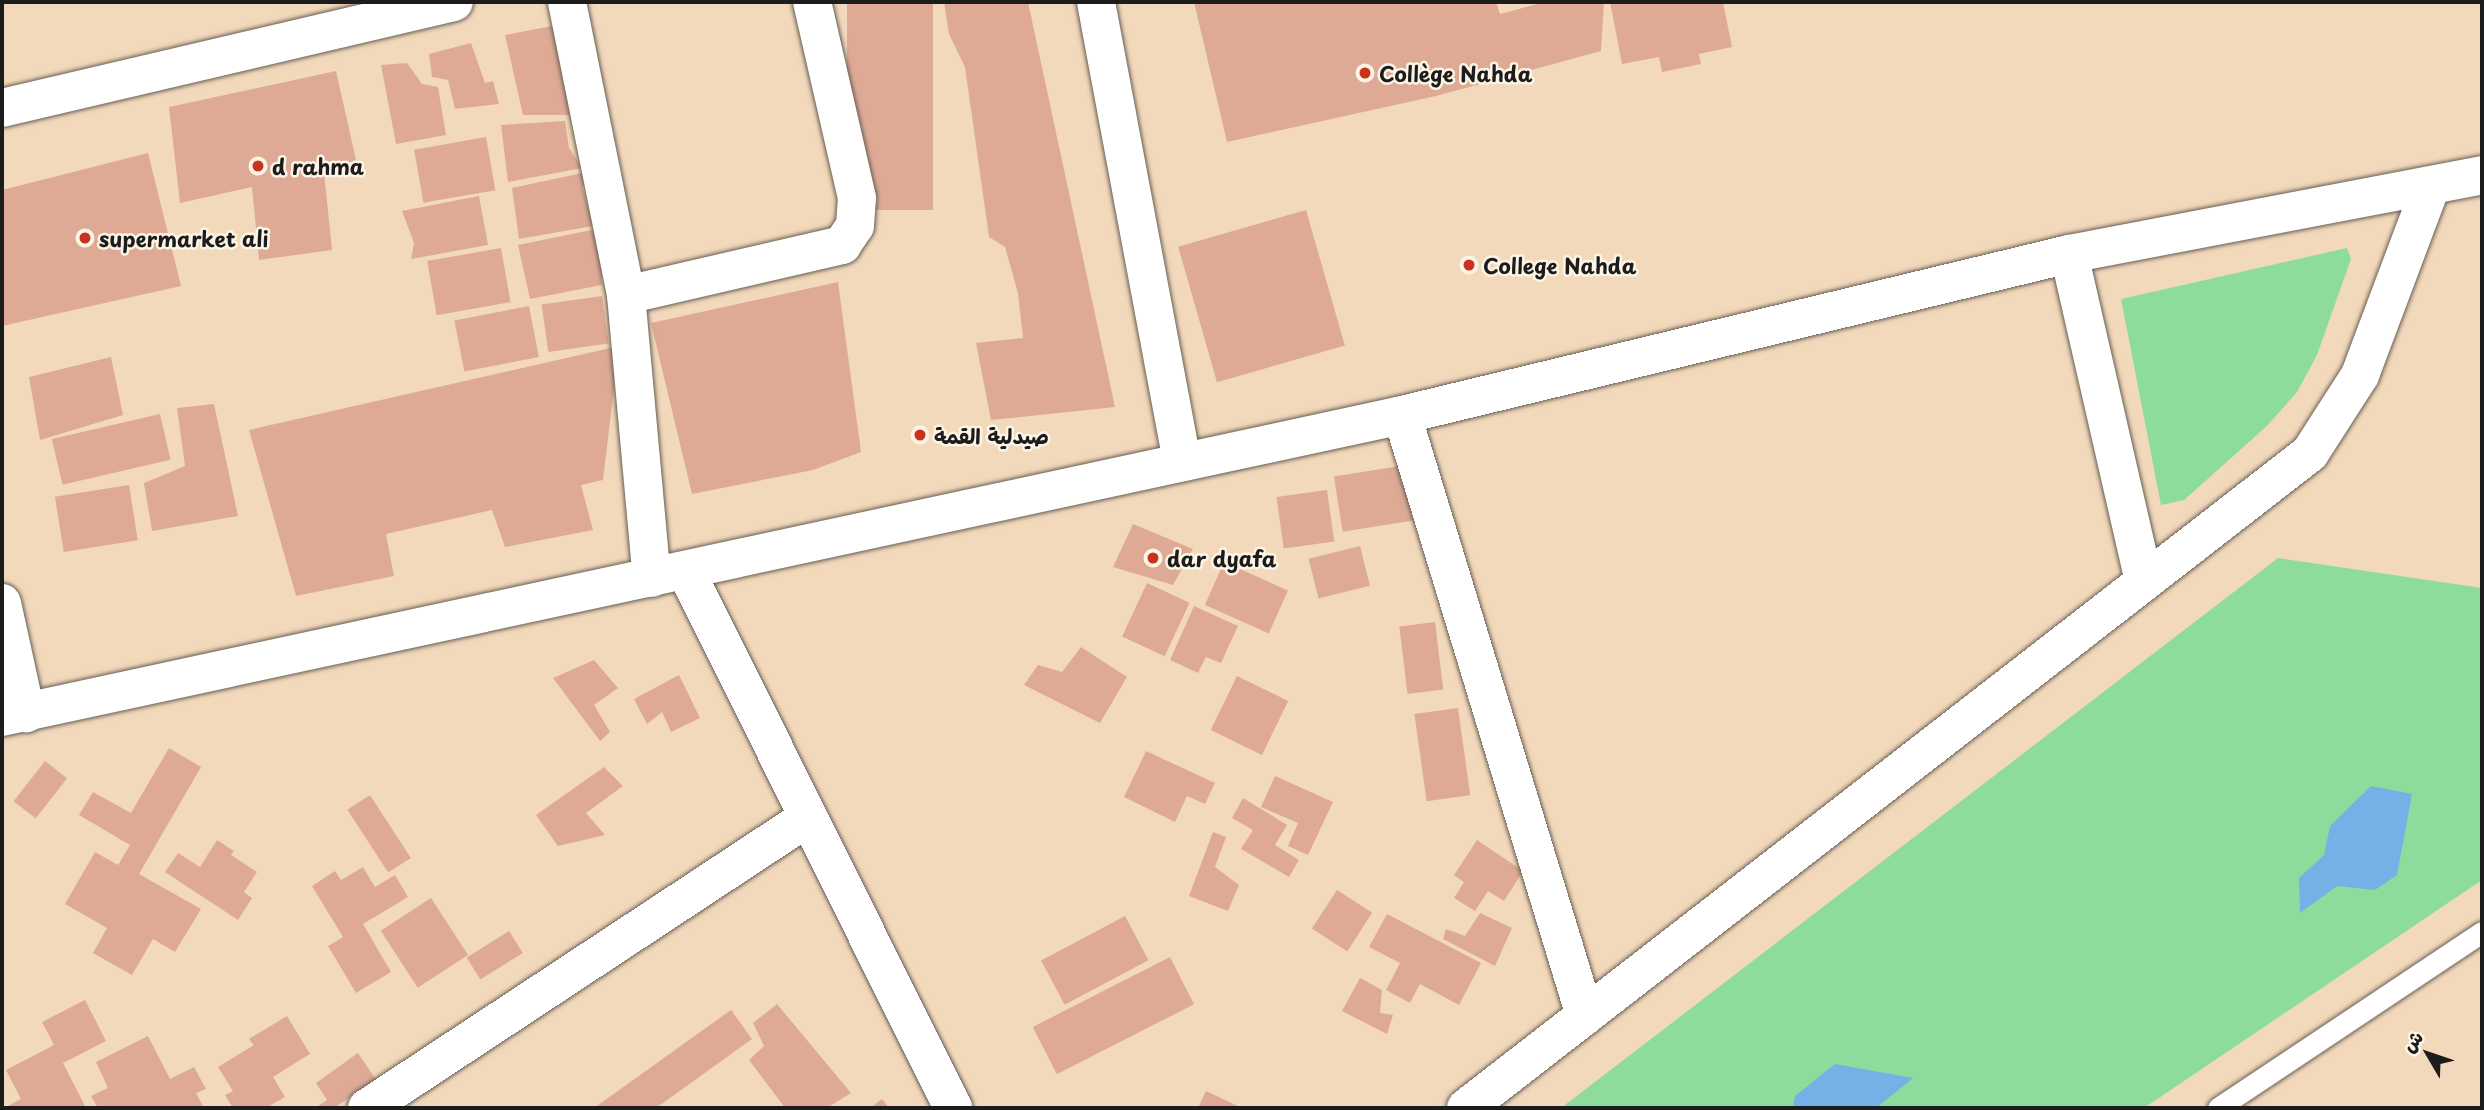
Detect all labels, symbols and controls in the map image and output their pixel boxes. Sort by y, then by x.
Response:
place label: Collège Nahda [1379,60,1532,86]
marker: Collège Nahda [1357,65,1373,81]
place label: d rahma [272,153,363,179]
marker: d rahma [250,158,266,174]
place label: supermarket ali [99,225,270,251]
marker: supermarket ali [77,230,93,246]
place label: College Nahda [1483,252,1636,278]
marker: College Nahda [1461,257,1477,273]
place label: صيدلية القمة [934,422,1049,448]
marker: صيدلية القمة [912,427,928,443]
place label: dar dyafa [1167,545,1275,571]
marker: dar dyafa [1145,550,1161,566]
north arrow [2393,1019,2463,1089]
text: ش [2394,1024,2429,1058]

